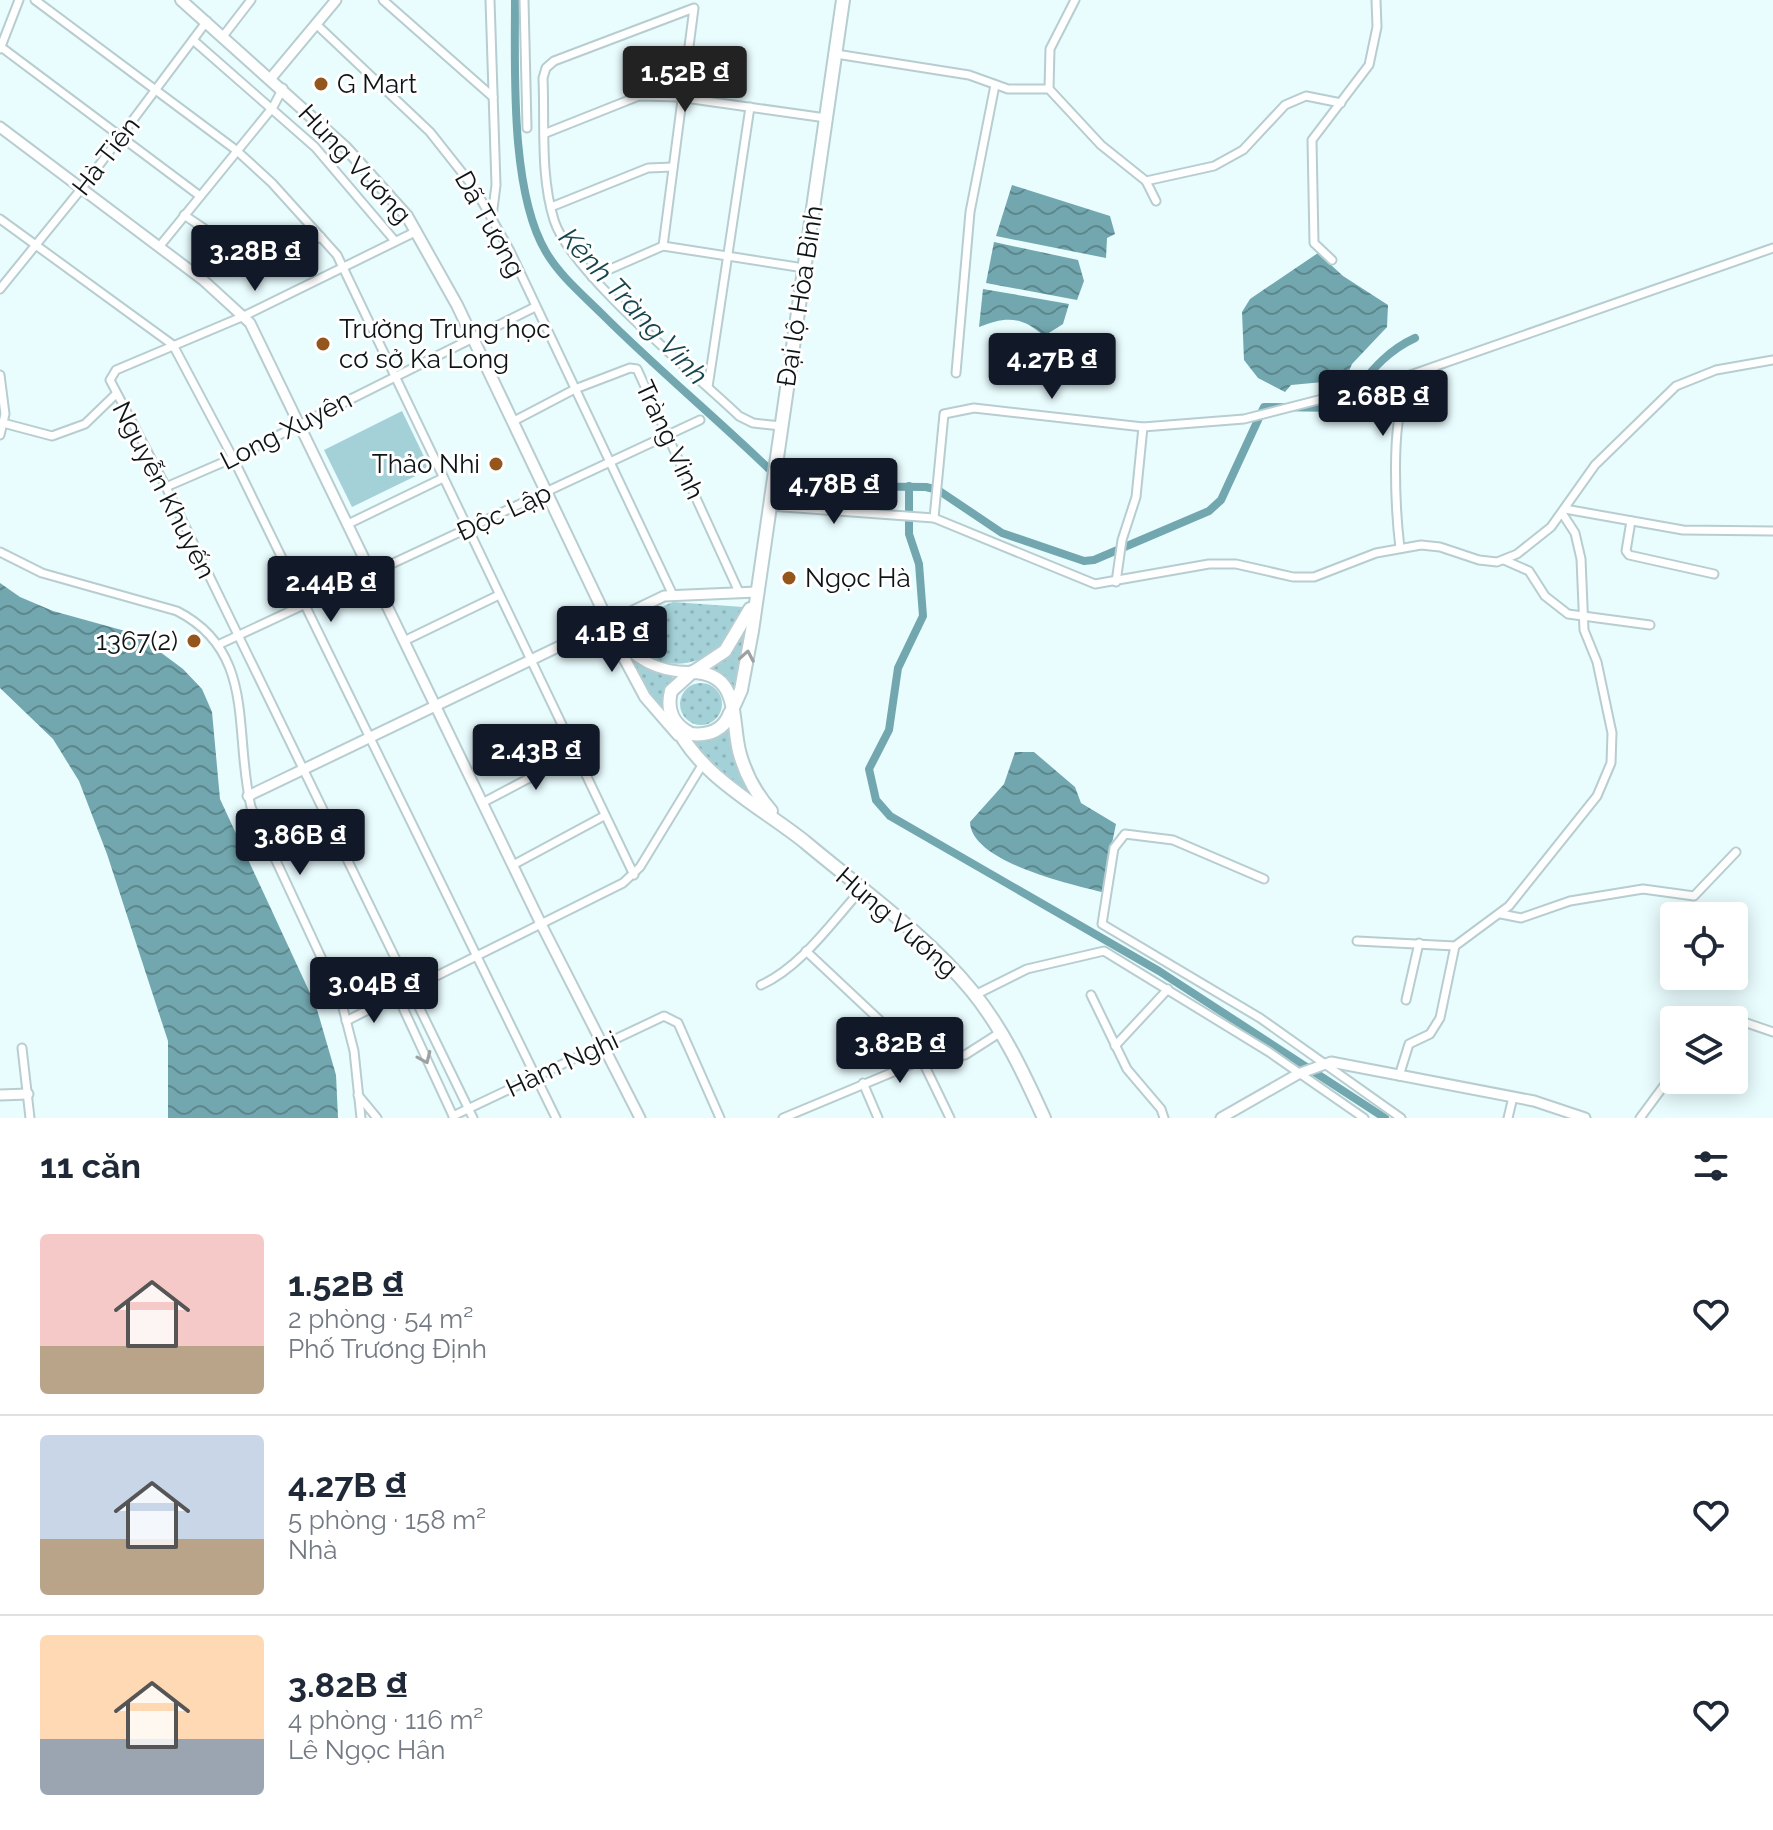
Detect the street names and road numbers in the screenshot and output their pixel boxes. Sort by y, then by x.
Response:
street label: Hùng Vương [292,98,418,230]
street label: Hà Tiên [66,111,146,201]
street label: Dã Tượng [449,166,531,282]
street label: Đại lộ Hòa Bình [771,203,829,389]
street label: Tràng Vinh [629,376,711,504]
street label: Long Xuyên [215,384,357,476]
street label: Nguyễn Khuyến [107,397,221,583]
street label: Độc Lập [452,477,556,547]
street label: Hùng Vương [830,861,964,983]
street label: Hàm Nghi [501,1025,623,1103]

